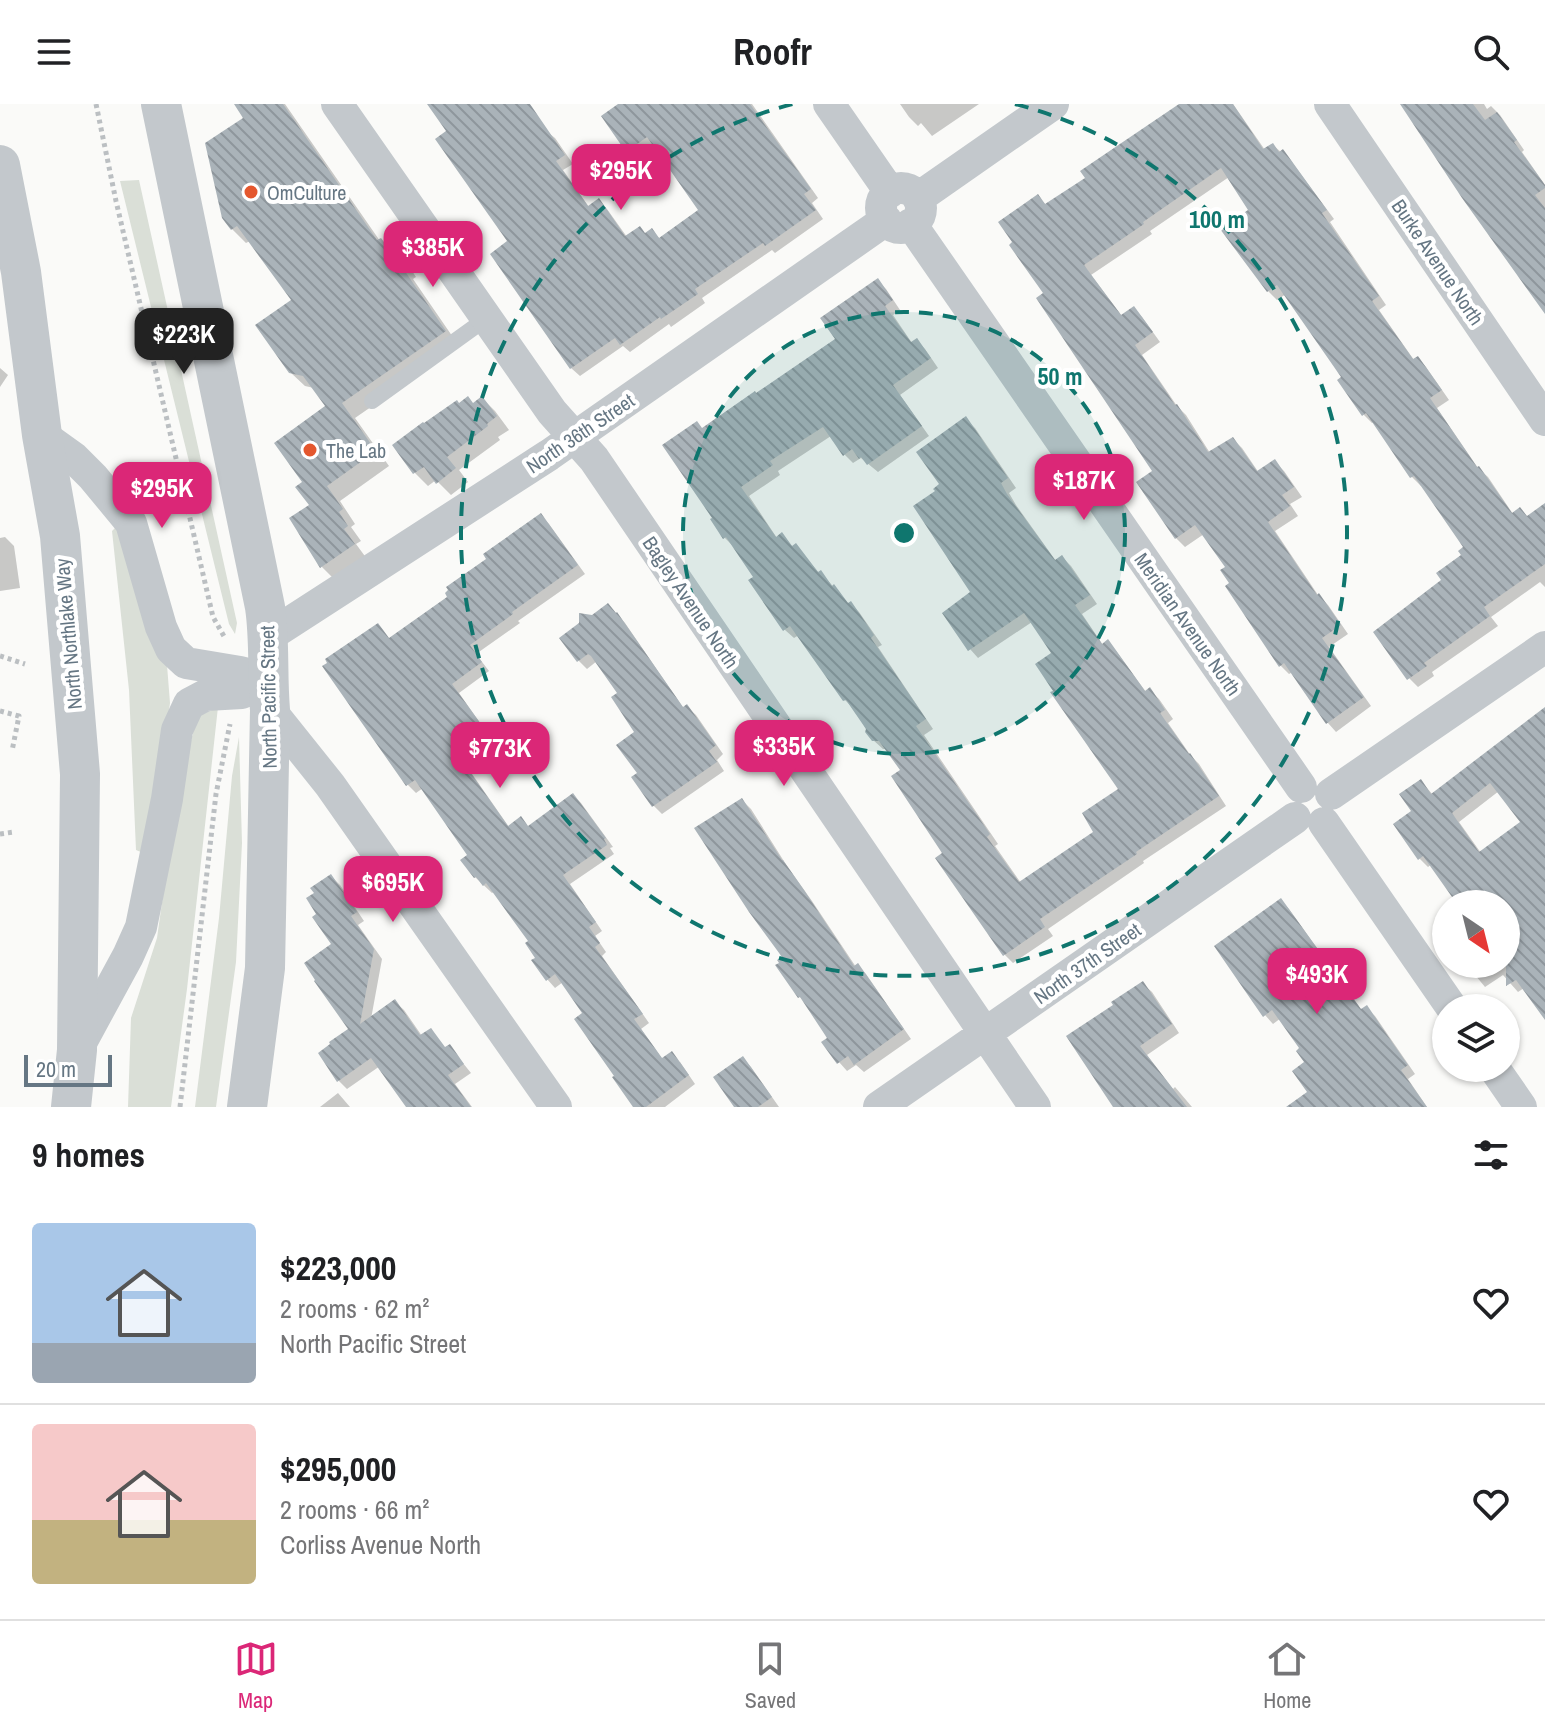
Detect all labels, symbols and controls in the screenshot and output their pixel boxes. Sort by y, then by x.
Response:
text: Roofr [733,28,812,76]
icon: menu [32,30,76,74]
icon: search [1469,30,1513,74]
pin: $295K [565,144,677,212]
text: $295K [590,152,652,187]
place label: OmCulture [267,179,346,206]
marker: OmCulture [242,183,260,201]
street label: Burke Avenue North [1386,194,1490,330]
text: 100 m [1189,203,1245,235]
pin: $385K [377,221,489,289]
text: $385K [402,229,464,264]
pin: $223K [128,308,240,376]
text: $223K [153,316,215,351]
text: 50 m [1038,360,1082,392]
street label: North 36th Street [521,387,640,479]
place label: The Lab [326,437,386,464]
marker: The Lab [301,441,319,459]
pin: $187K [1028,454,1140,522]
pin: $295K [106,462,218,530]
text: $187K [1053,462,1115,497]
text: $295K [131,470,193,505]
centre of rings [890,519,918,547]
street label: Bagley Avenue North [637,531,745,673]
street label: Meridian Avenue North [1129,547,1247,701]
street label: North Northlake Way [48,557,88,711]
street label: North Pacific Street [253,625,283,769]
pin: $335K [728,720,840,788]
pin: $773K [444,722,556,790]
text: $335K [753,728,815,763]
text: $773K [469,730,531,765]
pin: $695K [337,856,449,924]
text: $695K [362,864,424,899]
north arrow [1432,890,1520,978]
map controls [1432,890,1520,1082]
street label: North 37th Street [1028,916,1146,1010]
pin: $493K [1261,948,1373,1016]
text: $493K [1286,956,1348,991]
button: layers [1432,994,1520,1082]
scale bar [24,1051,112,1087]
text: 20 m [36,1054,76,1084]
text: 9 homes [32,1132,145,1178]
icon: filters [1469,1133,1513,1177]
text: $223,000 [280,1245,396,1291]
icon: home [96,1255,192,1351]
icon: heart [1469,1281,1513,1325]
text: 2 rooms · 62 m² [280,1291,429,1326]
text: North Pacific Street [280,1326,466,1361]
text: $295,000 [280,1446,396,1492]
icon: home [96,1456,192,1552]
icon: heart [1469,1482,1513,1526]
text: 2 rooms · 66 m² [280,1492,429,1527]
text: Corliss Avenue North [280,1527,481,1562]
tab: Map [234,1637,278,1715]
tab: Saved [745,1637,796,1715]
tab: Home [1263,1637,1311,1715]

